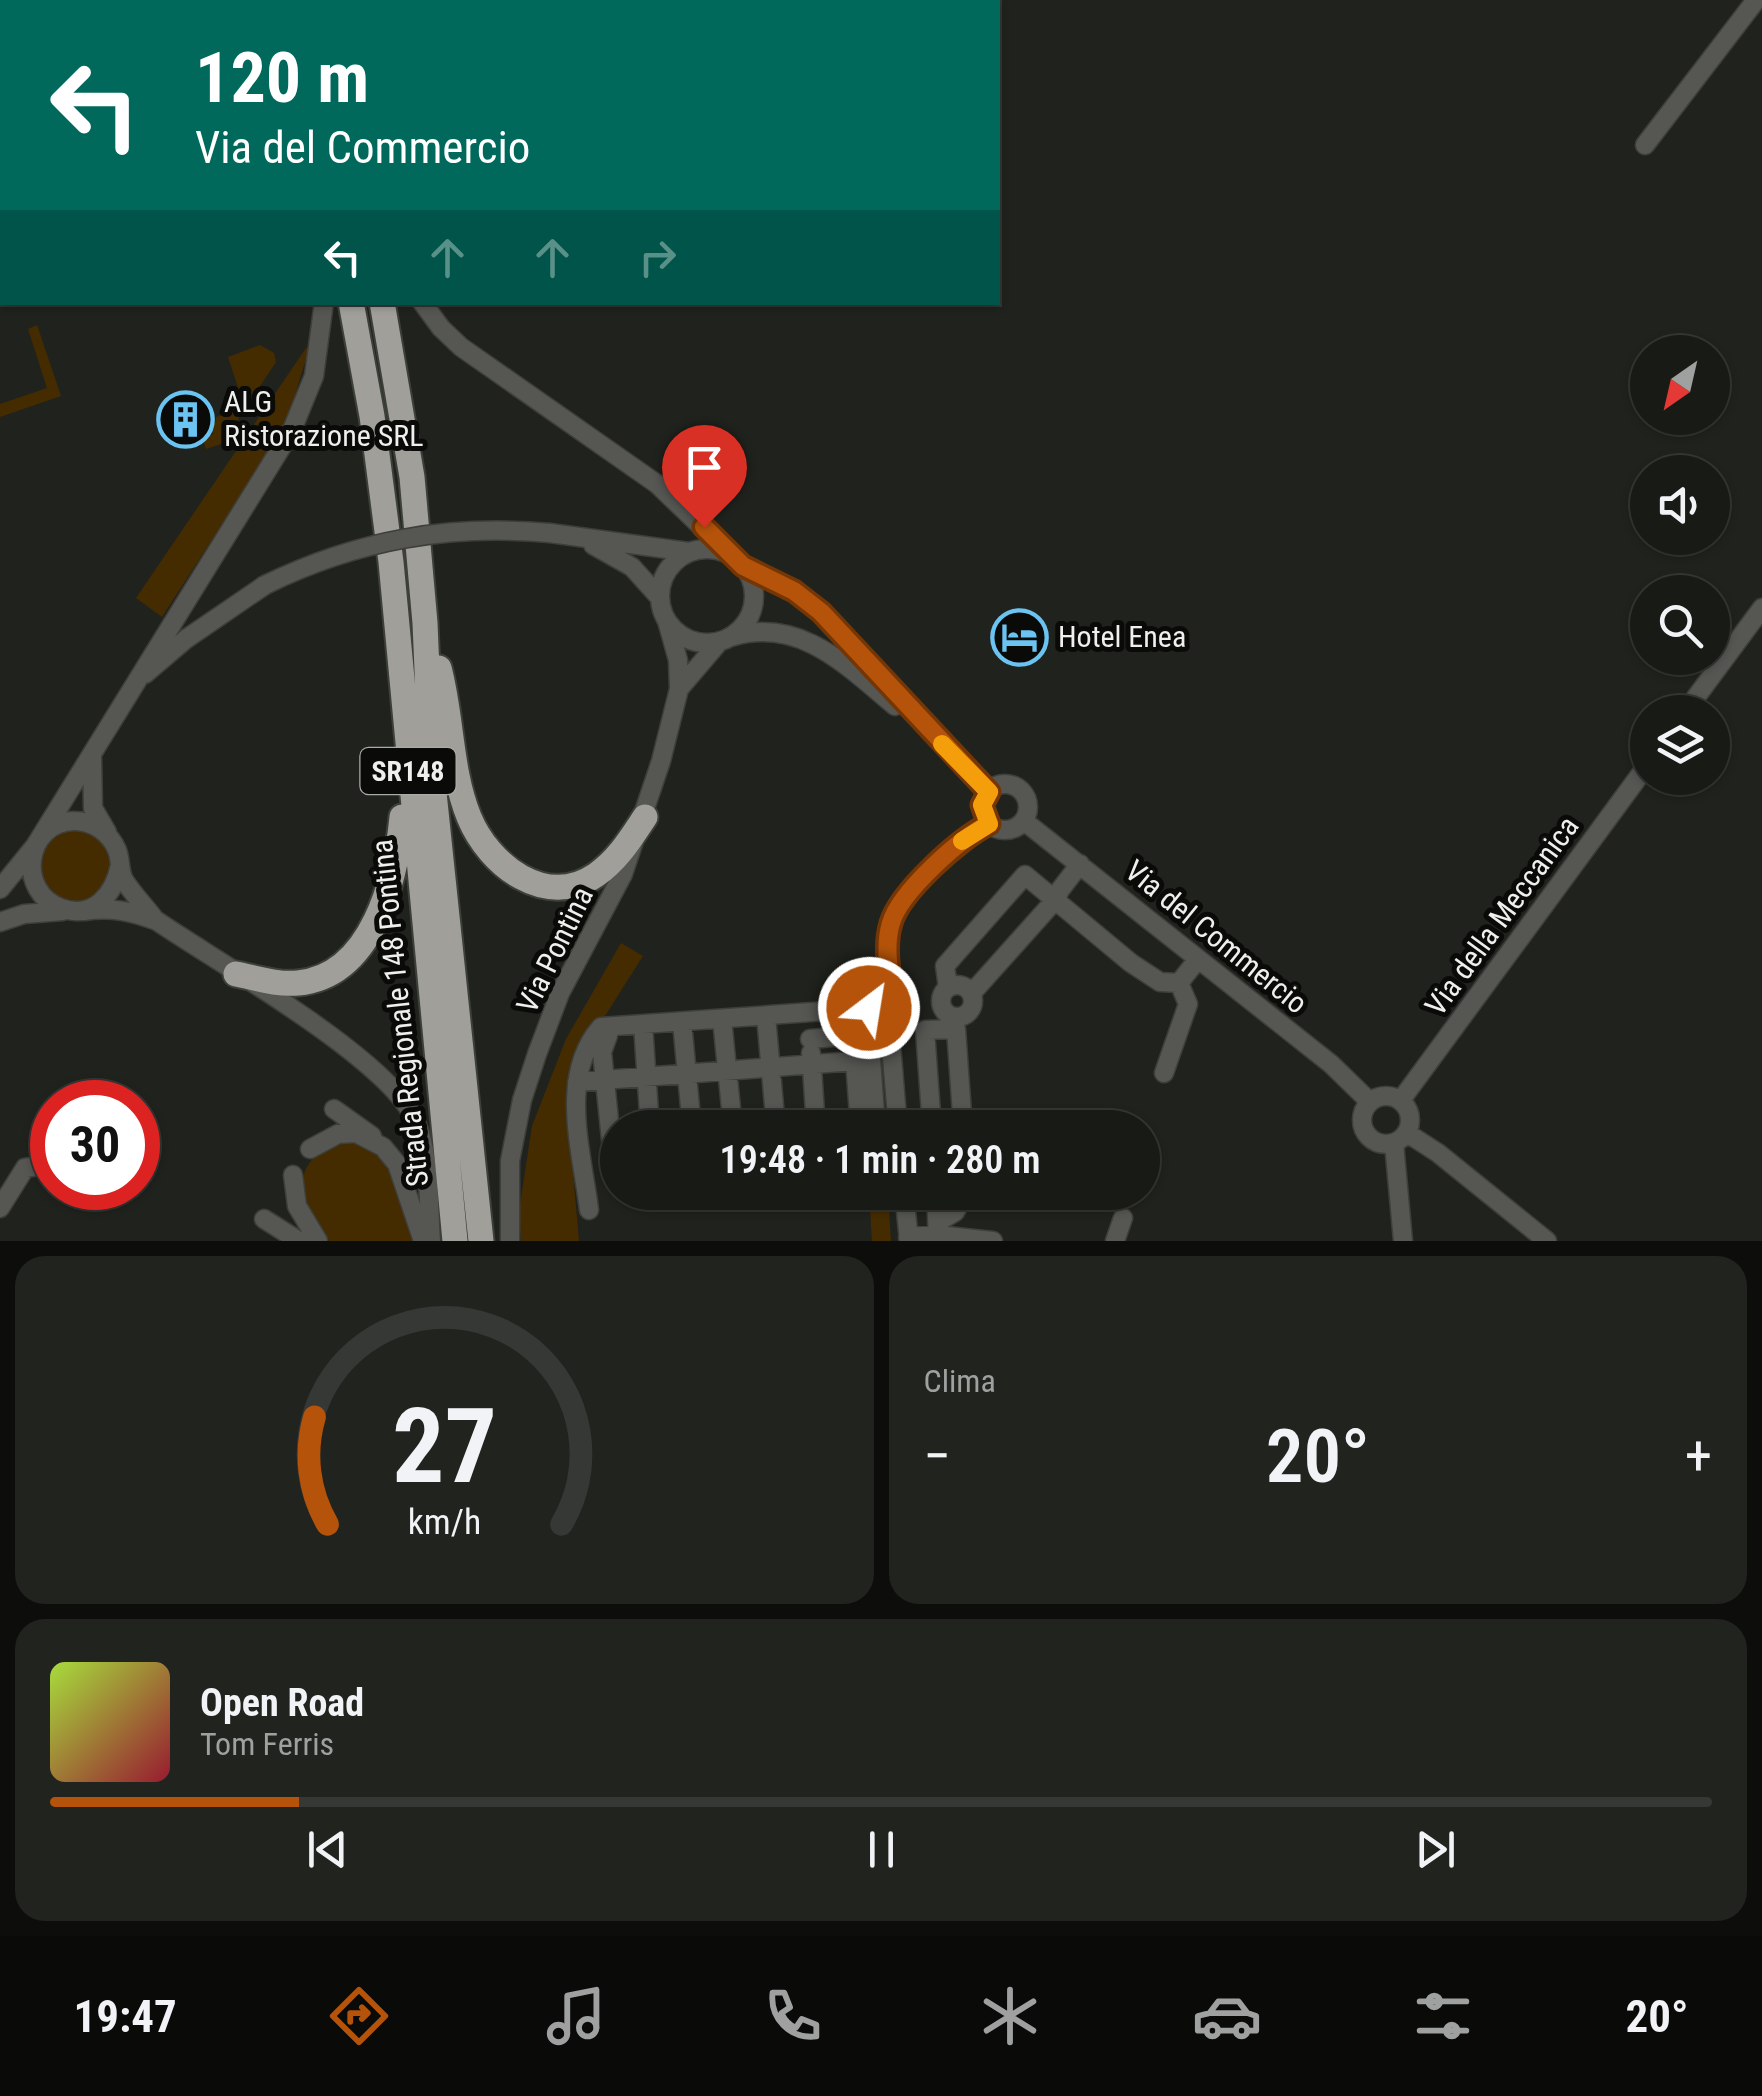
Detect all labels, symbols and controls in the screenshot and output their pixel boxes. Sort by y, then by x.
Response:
text: 120 m [195,37,369,119]
icon: left [30,40,160,170]
text: Via del Commercio [195,121,530,174]
icon: left [315,230,370,285]
icon: ahead [420,230,475,285]
icon: ahead [525,230,580,285]
icon: right [630,230,685,285]
north arrow [1630,335,1730,435]
map controls [1630,335,1730,795]
place label: ALG Ristorazione SRL [224,384,423,453]
building icon: ALG Ristorazione SRL [155,389,215,449]
pin [662,425,747,528]
icon: arrive [677,440,732,495]
button: sound [1630,455,1730,555]
button: search [1630,575,1730,675]
hotel icon: Hotel Enea [989,607,1049,667]
place label: Hotel Enea [1058,619,1186,654]
button: layers [1630,695,1730,795]
road number: SR148 [360,748,456,794]
street label: Via della Meccanica [1418,809,1586,1022]
street label: Strada Regionale 148 Pontina [364,838,435,1188]
street label: Via del Commercio [1118,853,1314,1021]
street label: Via Pontina [509,881,600,1018]
position arrow [817,956,921,1060]
speed limit sign: 30 [30,1080,160,1210]
text: 19:48 · 1 min · 280 m [720,1138,1040,1182]
text: Clima [924,1362,996,1400]
text: 27 [392,1386,497,1507]
text: 20° [1266,1412,1370,1500]
text: − [924,1424,951,1488]
text: + [1685,1424,1712,1488]
text: km/h [407,1501,481,1543]
text: Open Road [200,1681,364,1725]
text: Tom Ferris [200,1725,334,1763]
icon: previous [300,1822,355,1877]
icon: pause [854,1822,909,1877]
icon: next [1408,1822,1463,1877]
icon: directions [324,1981,394,2051]
icon: music [541,1981,611,2051]
icon: phone [758,1981,828,2051]
icon: climate [975,1981,1045,2051]
icon: car [1192,1981,1262,2051]
icon: filters [1408,1981,1478,2051]
text: 19:47 [73,1990,177,2043]
text: 20° [1625,1990,1688,2043]

